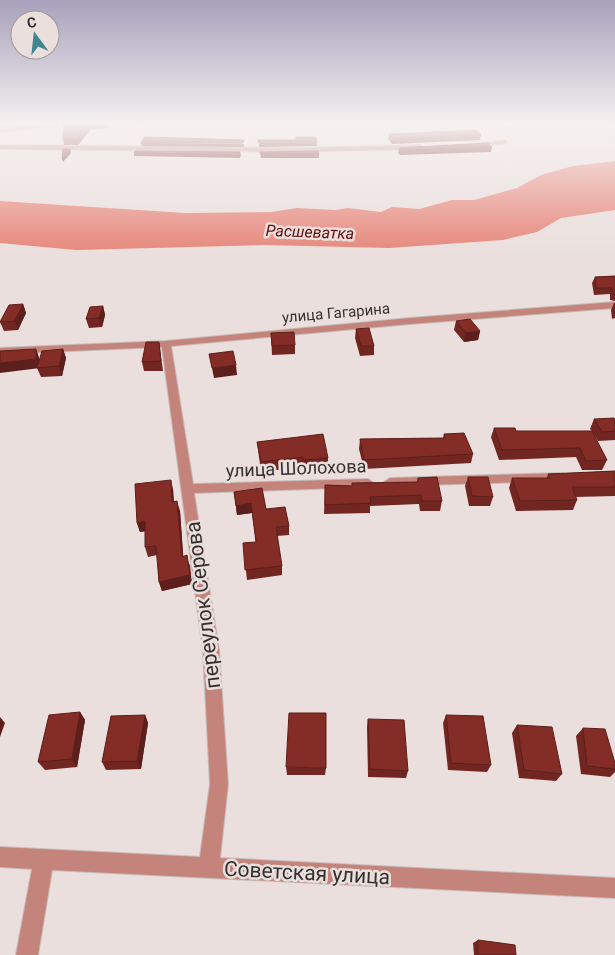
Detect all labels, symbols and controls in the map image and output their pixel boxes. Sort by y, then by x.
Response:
north arrow [10,10,60,60]
text: С [25,14,38,31]
water label: Расшеватка [265,221,355,243]
street label: улица Гагарина [281,299,391,327]
street label: улица Шолохова [225,455,367,481]
street label: переулок Серова [181,520,225,690]
street label: Советская улица [223,857,391,889]

